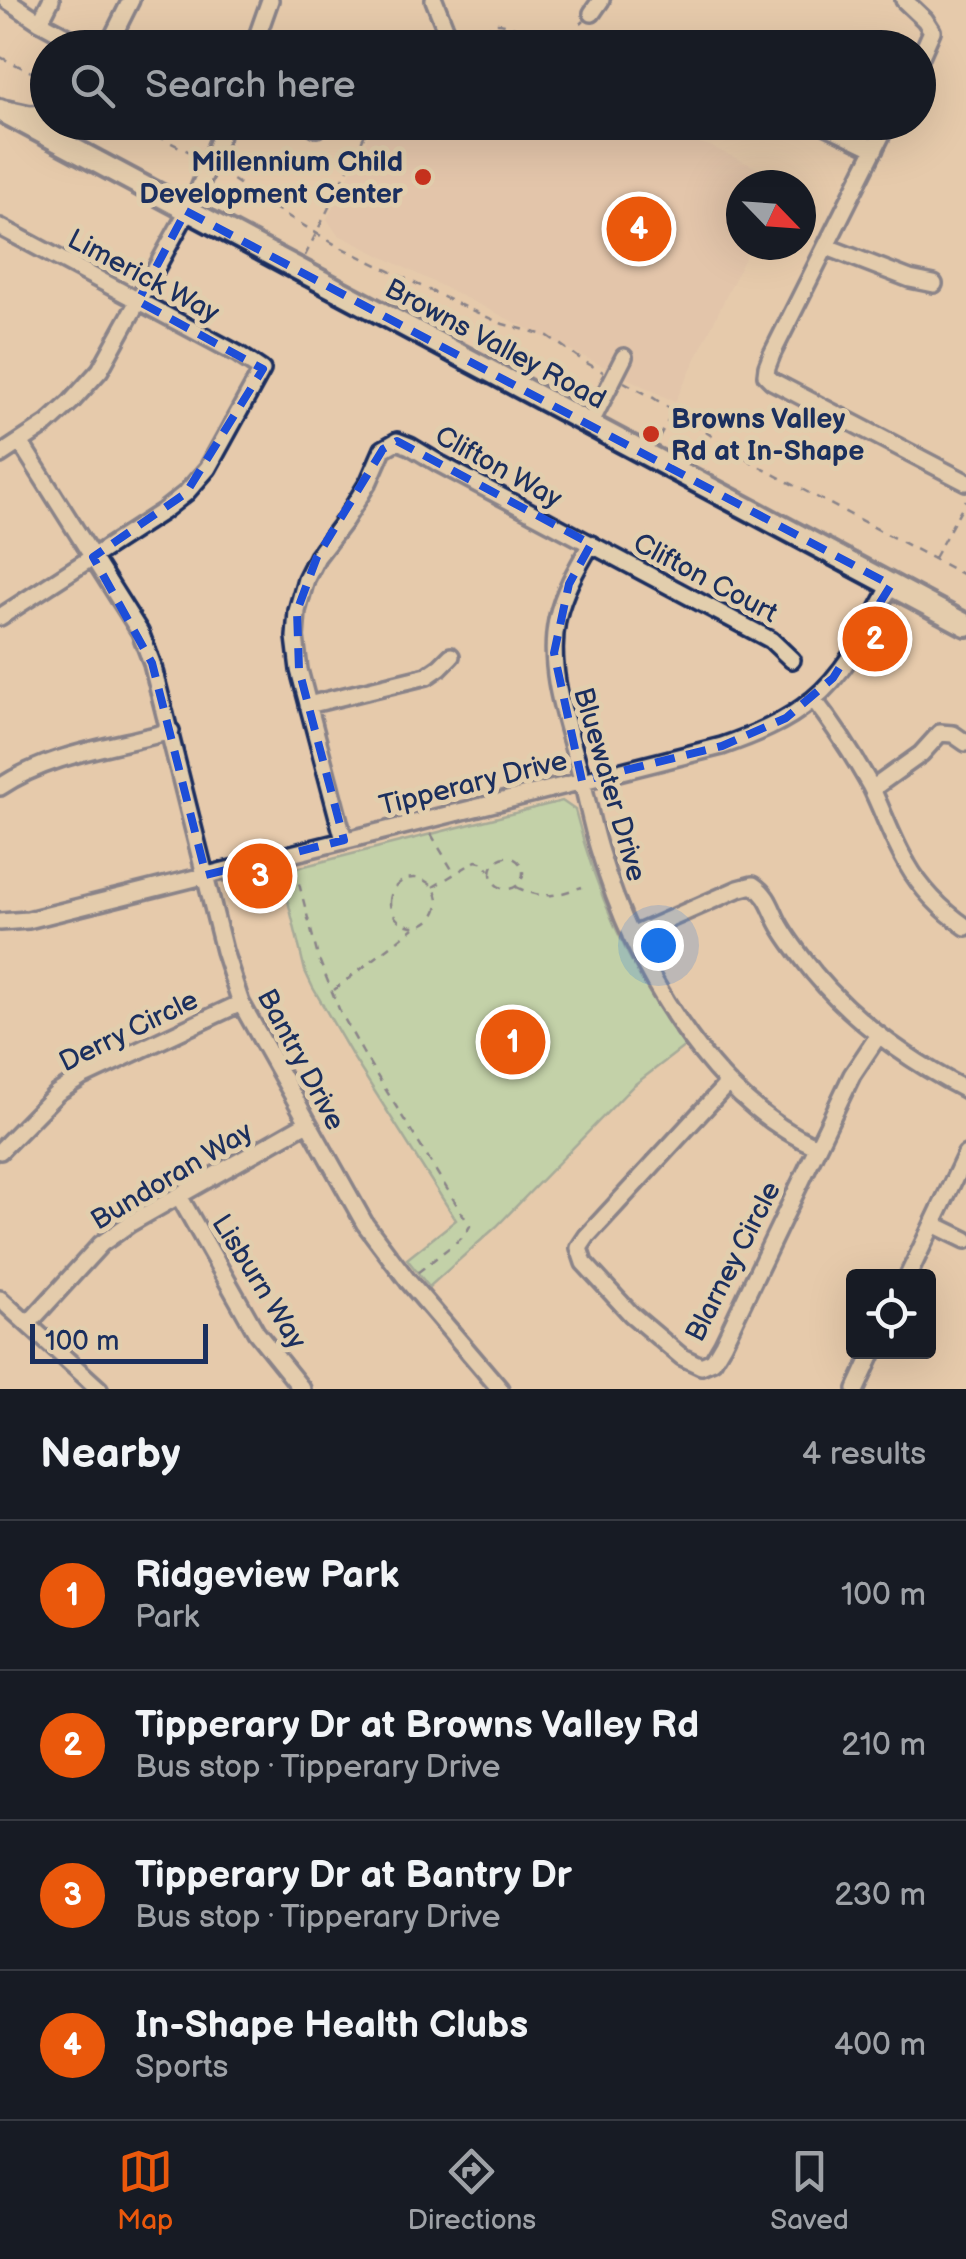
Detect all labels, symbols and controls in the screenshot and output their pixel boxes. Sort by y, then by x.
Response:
search box [30,30,936,140]
icon: search [65,58,120,113]
text: Search here [145,63,356,108]
place label: Millennium Child Development Center [139,146,404,211]
marker: Millennium Child Development Center [412,166,434,188]
north arrow [726,170,816,260]
pin: 4 [606,192,672,266]
street label: Limerick Way [62,223,225,330]
street label: Browns Valley Road [379,272,611,416]
place label: Browns Valley Rd at In-Shape [671,403,864,468]
street label: Clifton Way [429,419,568,516]
marker: Browns Valley Rd at In-Shape [640,423,662,445]
street label: Clifton Court [628,527,783,630]
pin: 2 [842,602,908,676]
street label: Bluewater Drive [566,684,653,885]
street label: Tipperary Drive [376,744,571,823]
pin: 3 [228,838,292,914]
your location [633,920,684,971]
street label: Bantry Drive [250,983,352,1136]
street label: Derry Circle [54,984,203,1079]
pin: 1 [480,1004,546,1080]
street label: Bundoran Way [85,1115,259,1237]
street label: Blarney Circle [679,1176,788,1347]
street label: Lisburn Way [204,1208,313,1355]
map controls [846,1269,936,1359]
button: locate [846,1269,936,1359]
scale bar [30,1319,208,1364]
text: 100 m [45,1325,119,1358]
text: Nearby [40,1429,180,1480]
text: 4 results [802,1435,926,1474]
text: Ridgeview Park [135,1553,399,1598]
text: 1 [66,1576,79,1615]
text: 100 m [841,1576,926,1615]
text: Park [135,1598,199,1637]
text: Tipperary Dr at Browns Valley Rd [135,1703,699,1748]
text: 2 [63,1726,82,1765]
text: 210 m [841,1726,926,1765]
text: Bus stop · Tipperary Drive [135,1748,501,1787]
text: Tipperary Dr at Bantry Dr [135,1853,572,1898]
text: 3 [63,1876,82,1915]
text: 230 m [834,1876,926,1915]
text: Bus stop · Tipperary Drive [135,1898,501,1937]
text: In-Shape Health Clubs [135,2003,528,2048]
text: 4 [63,2026,82,2065]
text: 400 m [834,2026,926,2065]
text: Sports [135,2048,228,2087]
tab: Map [117,2144,173,2237]
tab: Directions [407,2144,536,2237]
tab: Saved [770,2144,849,2237]

